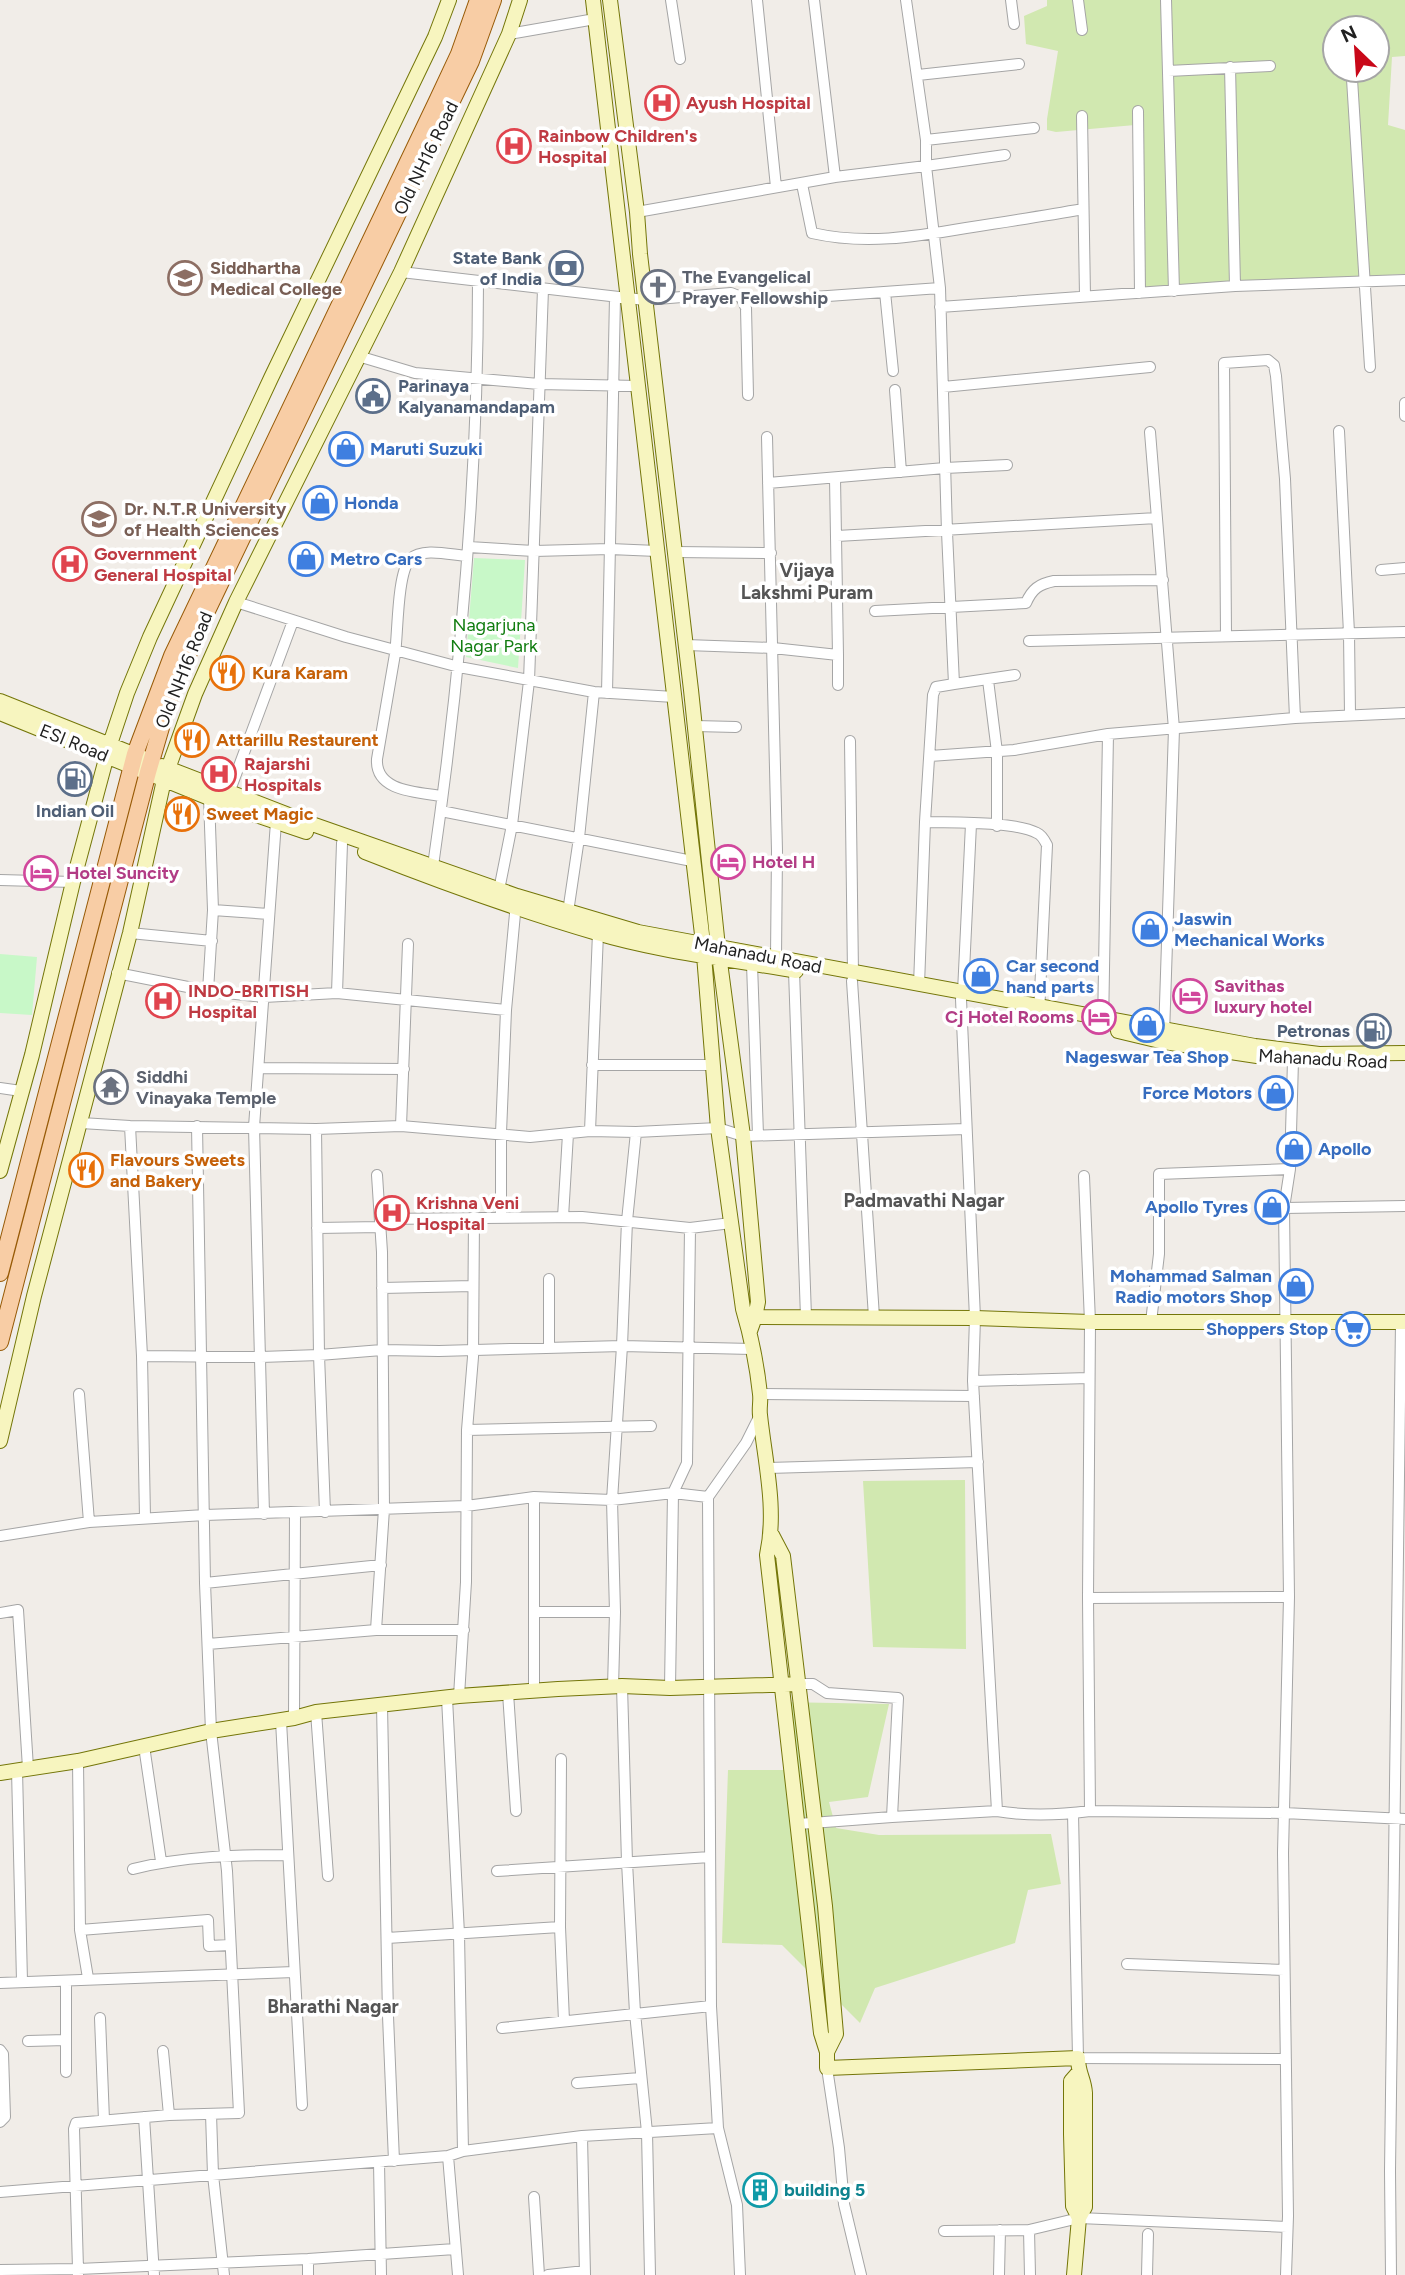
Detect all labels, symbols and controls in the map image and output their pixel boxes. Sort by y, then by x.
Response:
north arrow [1321,14,1391,84]
text: N [1338,21,1361,48]
hospital icon: Ayush Hospital [643,84,681,122]
place label: Ayush Hospital [686,92,811,114]
street label: Old NH16 Road [389,98,463,218]
place label: Rainbow Children's Hospital [538,125,698,168]
hospital icon: Rainbow Children's Hospital [495,127,533,165]
place label: State Bank of India [453,247,542,290]
bank icon: State Bank of India [547,249,585,287]
place label: Siddhartha Medical College [210,257,342,300]
school or university icon: Siddhartha Medical College [166,259,204,297]
place label: The Evangelical Prayer Fellowship [682,266,828,309]
church icon: The Evangelical Prayer Fellowship [639,268,677,306]
place label: Parinaya Kalyanamandapam [398,375,555,418]
public building icon: Parinaya Kalyanamandapam [354,377,392,415]
shop icon: Maruti Suzuki [327,430,365,468]
place label: Maruti Suzuki [370,438,483,460]
shop icon: Honda [301,484,339,522]
place label: Honda [344,492,399,514]
place label: Dr. N.T.R University of Health Sciences [124,498,287,541]
school or university icon: Dr. N.T.R University of Health Sciences [80,500,118,538]
shop icon: Metro Cars [287,540,325,578]
place label: Government General Hospital [94,543,232,586]
hospital icon: Government General Hospital [51,545,89,583]
place label: Metro Cars [330,548,423,570]
district label: Vijaya Lakshmi Puram [741,559,873,604]
street label: Old NH16 Road [151,608,217,732]
park label: Nagarjuna Nagar Park [450,614,538,657]
restaurant icon: Kura Karam [208,654,246,692]
place label: Kura Karam [252,662,348,684]
street label: ESI Road [36,719,112,767]
restaurant icon: Attarillu Restaurent [173,721,211,759]
place label: Attarillu Restaurent [216,729,379,751]
place label: Rajarshi Hospitals [244,753,322,796]
hospital icon: Rajarshi Hospitals [200,755,238,793]
fuel station icon: Indian Oil [56,760,94,798]
restaurant icon: Sweet Magic [163,795,201,833]
place label: Indian Oil [36,800,114,822]
place label: Sweet Magic [206,803,314,825]
hotel icon: Hotel H [709,843,747,881]
place label: Hotel H [752,851,815,873]
hotel icon: Hotel Suncity [22,854,60,892]
place label: Hotel Suncity [66,862,180,884]
place label: Jaswin Mechanical Works [1174,908,1325,951]
shop icon: Jaswin Mechanical Works [1131,910,1169,948]
street label: Mahanadu Road [692,932,824,978]
place label: Car second hand parts [1006,955,1099,998]
shop icon: Car second hand parts [962,957,1000,995]
place label: Savithas luxury hotel [1214,975,1312,1018]
hotel icon: Savithas luxury hotel [1171,977,1209,1015]
place label: INDO-BRITISH Hospital [188,980,309,1023]
hospital icon: INDO-BRITISH Hospital [144,982,182,1020]
hotel icon: Cj Hotel Rooms [1080,998,1118,1036]
place label: Cj Hotel Rooms [945,1006,1075,1028]
shop icon: Nageswar Tea Shop [1128,1006,1166,1044]
fuel station icon: Petronas [1355,1012,1393,1050]
place label: Petronas [1277,1020,1351,1042]
street label: Mahanadu Road [1258,1045,1388,1073]
place label: Nageswar Tea Shop [1065,1046,1229,1068]
place label: Siddhi Vinayaka Temple [136,1066,276,1109]
temple icon: Siddhi Vinayaka Temple [92,1068,130,1106]
shop icon: Force Motors [1257,1074,1295,1112]
place label: Force Motors [1142,1082,1253,1104]
shop icon: Apollo [1275,1130,1313,1168]
place label: Apollo [1318,1138,1371,1160]
place label: Flavours Sweets and Bakery [110,1149,245,1192]
restaurant icon: Flavours Sweets and Bakery [67,1151,105,1189]
shop icon: Apollo Tyres [1253,1188,1291,1226]
district label: Padmavathi Nagar [843,1189,1005,1212]
place label: Krishna Veni Hospital [416,1192,519,1235]
hospital icon: Krishna Veni Hospital [373,1194,411,1232]
place label: Apollo Tyres [1145,1196,1249,1218]
place label: Mohammad Salman Radio motors Shop [1110,1265,1272,1308]
shop icon: Mohammad Salman Radio motors Shop [1277,1267,1315,1305]
supermarket icon: Shoppers Stop [1334,1310,1372,1348]
place label: Shoppers Stop [1206,1318,1328,1340]
district label: Bharathi Nagar [267,1995,399,2018]
building icon: building 5 [741,2171,779,2209]
place label: building 5 [784,2179,865,2201]

